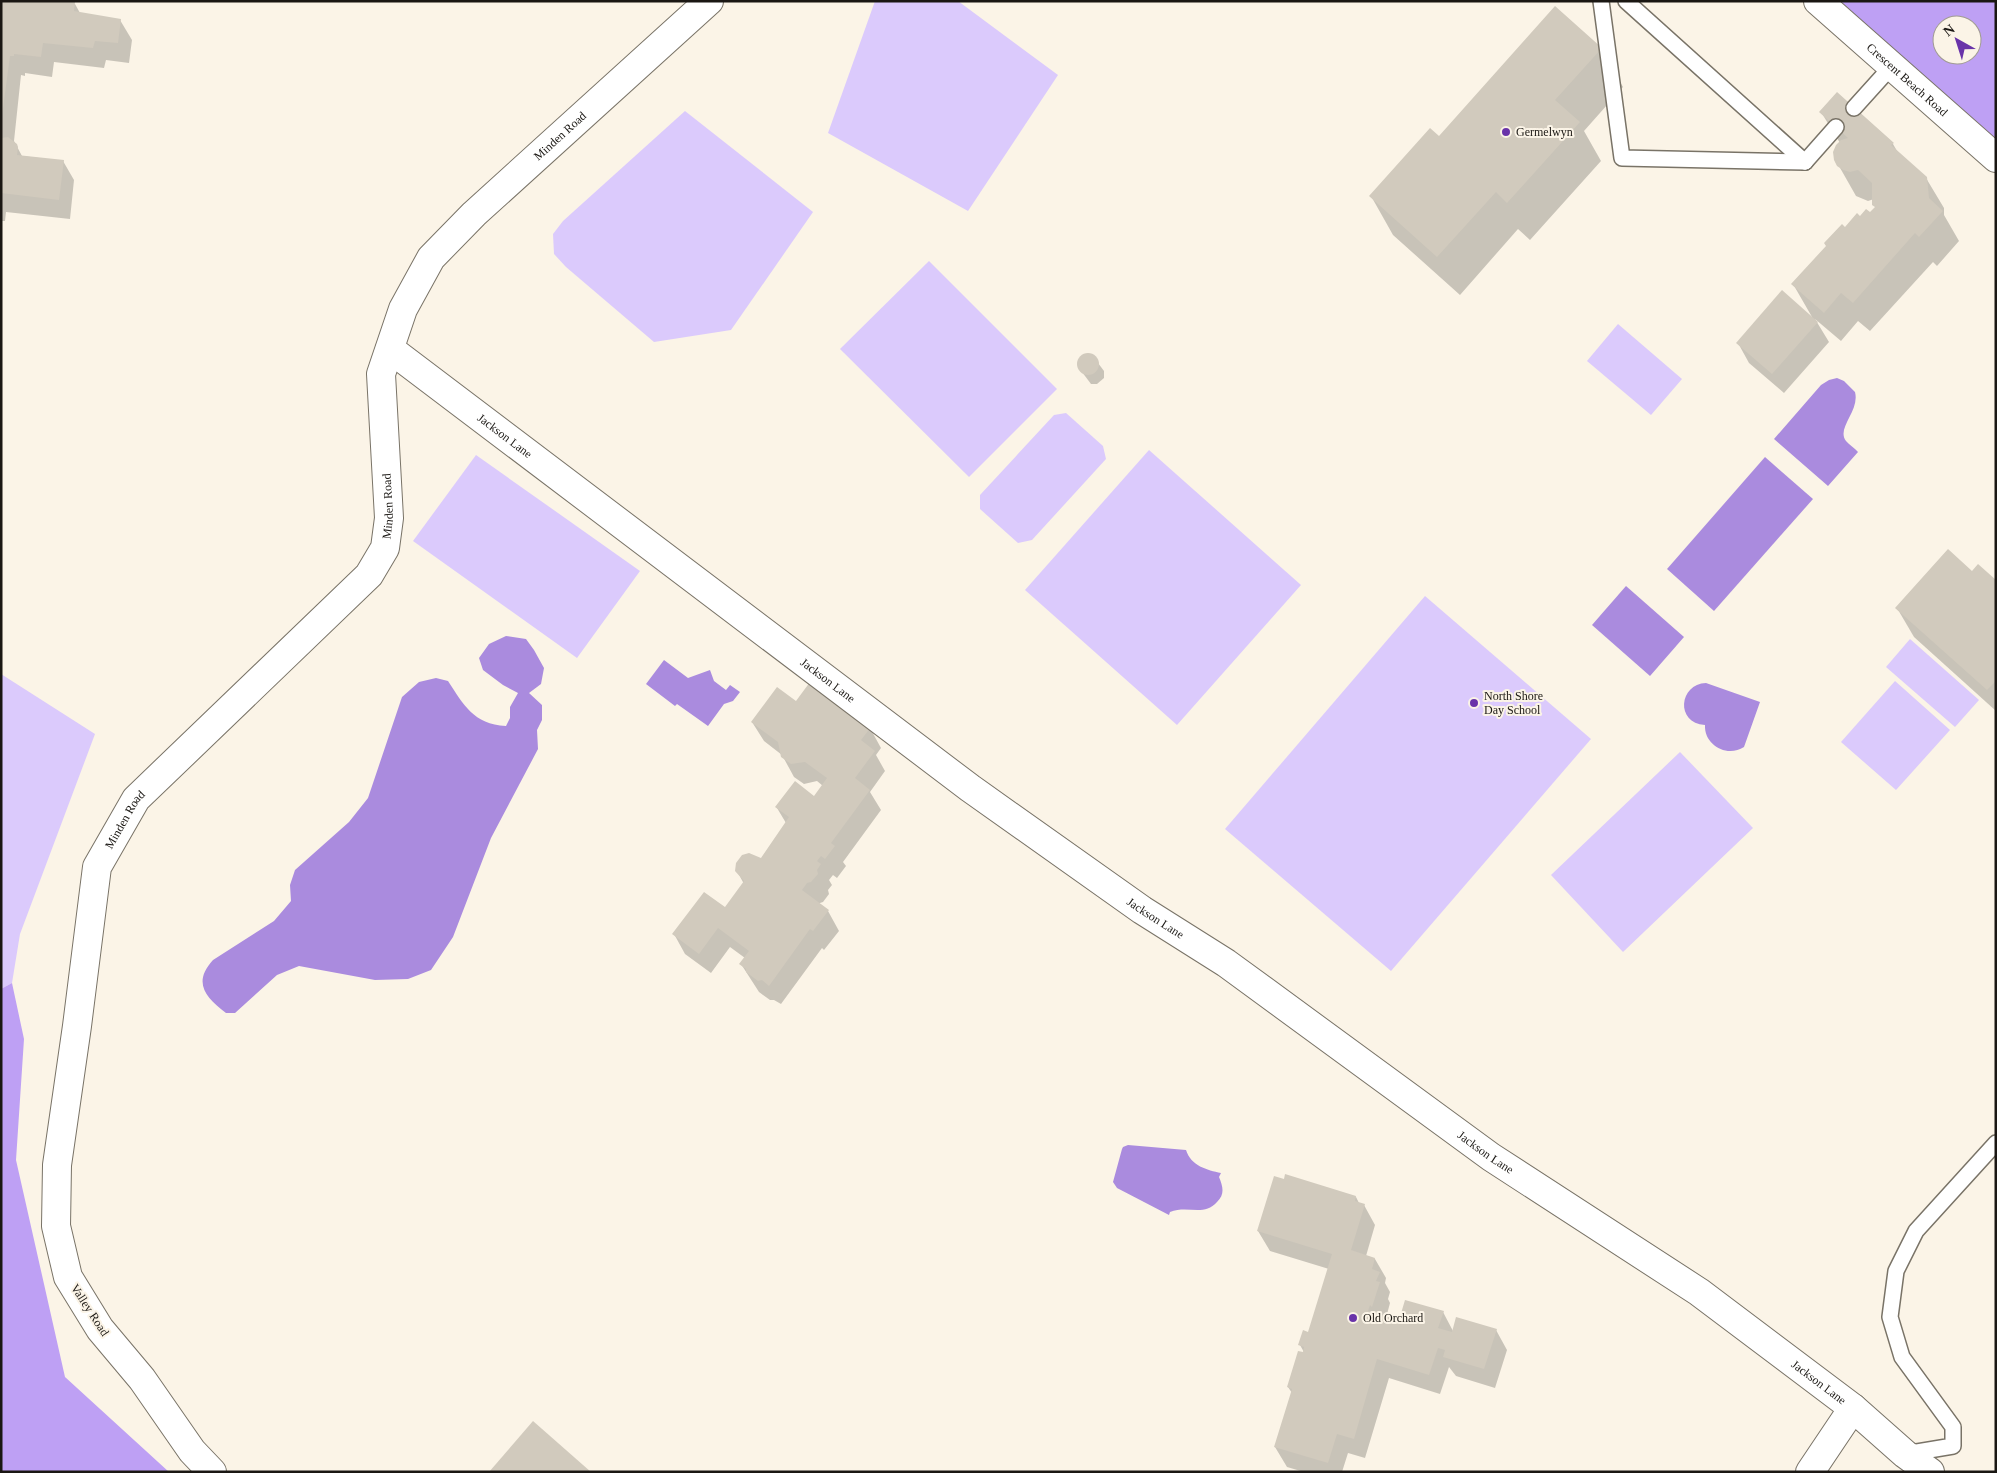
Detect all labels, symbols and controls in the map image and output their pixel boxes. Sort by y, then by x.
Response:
north arrow [1932,15,1982,65]
text: N [1940,21,1958,39]
street label: Crescent Beach Road [1864,40,1951,119]
street label: Minden Road [531,109,589,163]
place label: Germelwyn [1516,125,1573,139]
marker: Germelwyn [1500,126,1512,138]
street label: Jackson Lane [475,411,535,461]
street label: Minden Road [379,473,396,540]
street label: Jackson Lane [798,655,858,706]
place label: North Shore Day School [1484,689,1543,717]
marker: North Shore Day School [1468,697,1480,709]
street label: Minden Road [102,787,148,851]
street label: Jackson Lane [1124,895,1187,942]
street label: Jackson Lane [1455,1128,1516,1177]
street label: Valley Road [68,1281,112,1339]
place label: Old Orchard [1363,1311,1423,1325]
marker: Old Orchard [1347,1312,1359,1324]
street label: Jackson Lane [1789,1357,1849,1407]

